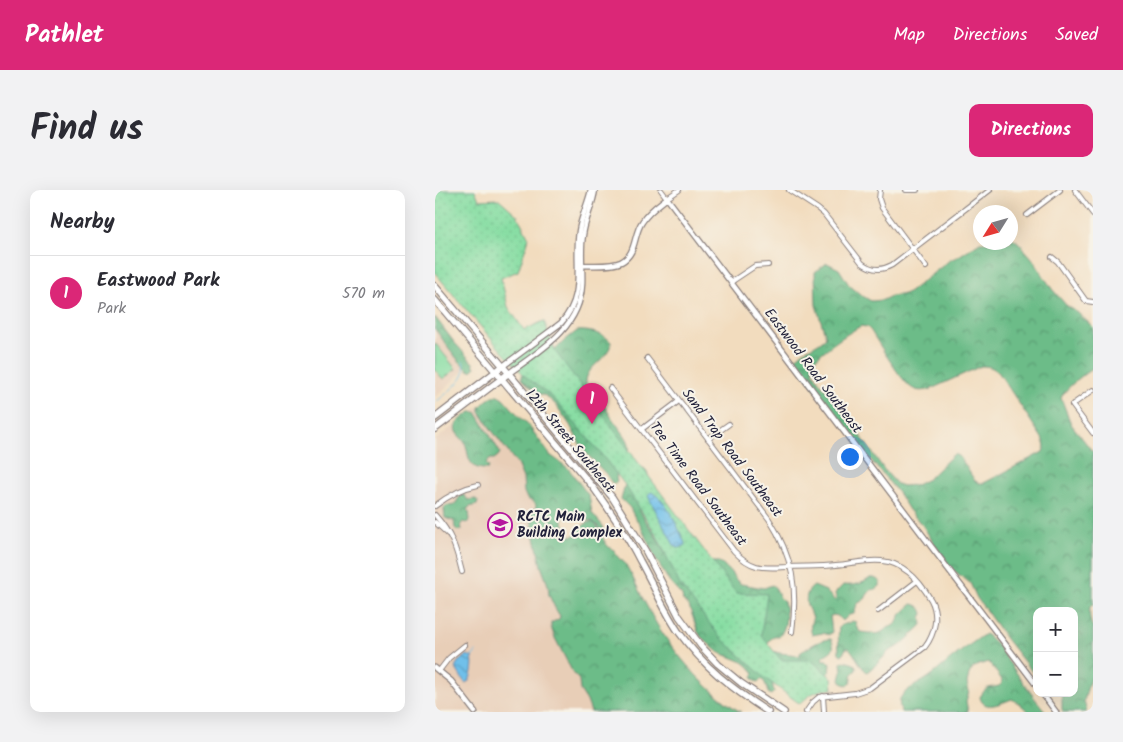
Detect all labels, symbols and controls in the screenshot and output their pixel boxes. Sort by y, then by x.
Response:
text: Pathlet [25,16,104,55]
text: Map [893,21,925,50]
text: Directions [953,21,1027,50]
text: Saved [1055,21,1098,50]
text: Find us [30,102,143,158]
button: Directions [969,104,1093,157]
north arrow [973,205,1018,250]
text: Nearby [50,206,115,239]
text: Eastwood Park [97,266,219,296]
text: 1 [64,281,68,306]
text: 570 m [342,281,385,306]
text: Park [97,296,126,321]
street label: Eastwood Road Southeast [758,304,868,439]
pin: 1 [576,383,608,424]
street label: Sand Trap Road Southeast [676,384,788,523]
street label: 12th Street Southeast [522,386,618,496]
street label: Tee Time Road Southeast [644,417,753,551]
your location [837,444,863,470]
place label: RCTC Main Building Complex [517,506,623,544]
school or university icon: RCTC Main Building Complex [487,512,513,538]
map controls [1033,607,1078,697]
button: + [1033,607,1078,652]
button: − [1033,652,1078,697]

